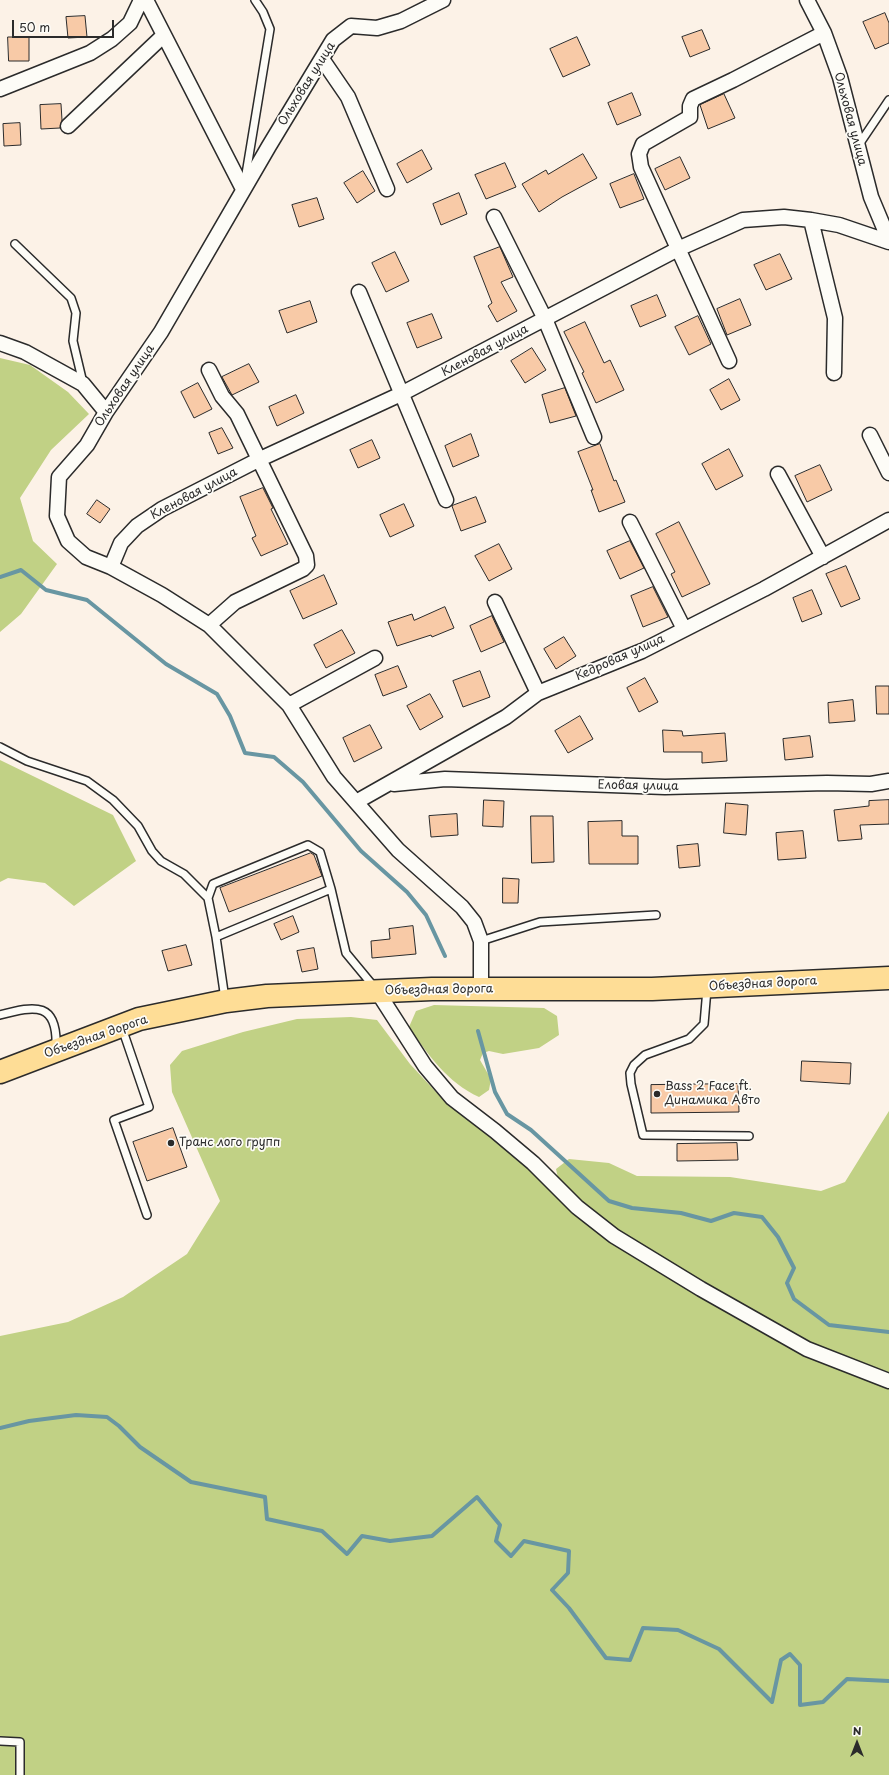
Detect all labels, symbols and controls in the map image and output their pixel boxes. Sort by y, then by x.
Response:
scale bar [14,12,116,38]
text: 50 m [19,18,50,36]
street label: Ольховая улица [275,40,339,128]
street label: Ольховая улица [831,71,869,167]
street label: Кленовая улица [439,322,531,380]
street label: Ольховая улица [92,342,158,430]
street label: Кленовая улица [148,465,240,523]
street label: Кедровая улица [573,632,667,684]
street label: Еловая улица [597,778,679,794]
street label: Объездная дорога [709,974,817,994]
street label: Объездная дорога [385,982,493,998]
street label: Объездная дорога [42,1013,150,1061]
place label: Bass 2 Face ft. Динамика Авто [665,1080,760,1108]
marker: Bass 2 Face ft. Динамика Авто [652,1089,662,1099]
place label: Транс лого групп [179,1136,280,1150]
marker: Транс лого групп [166,1138,176,1148]
text: N [853,1722,861,1739]
north arrow [837,1723,877,1763]

